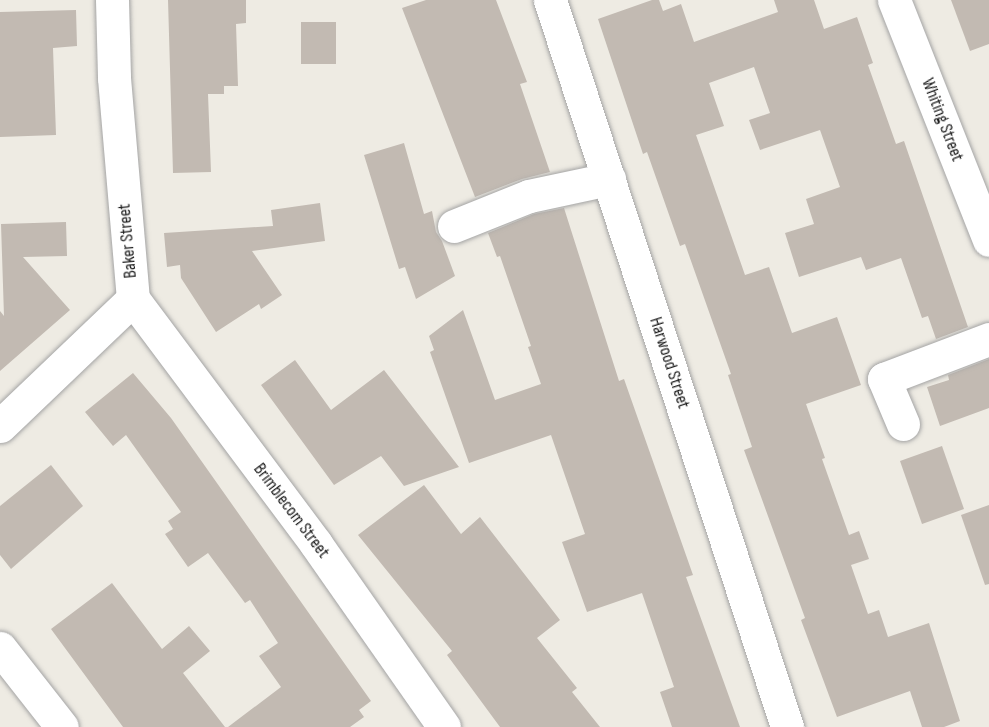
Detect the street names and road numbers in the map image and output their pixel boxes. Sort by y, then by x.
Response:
street label: Whiting Street [916,75,968,165]
street label: Baker Street [114,203,142,279]
street label: Harwood Street [644,315,694,411]
street label: Brimblecom Street [248,459,334,563]

